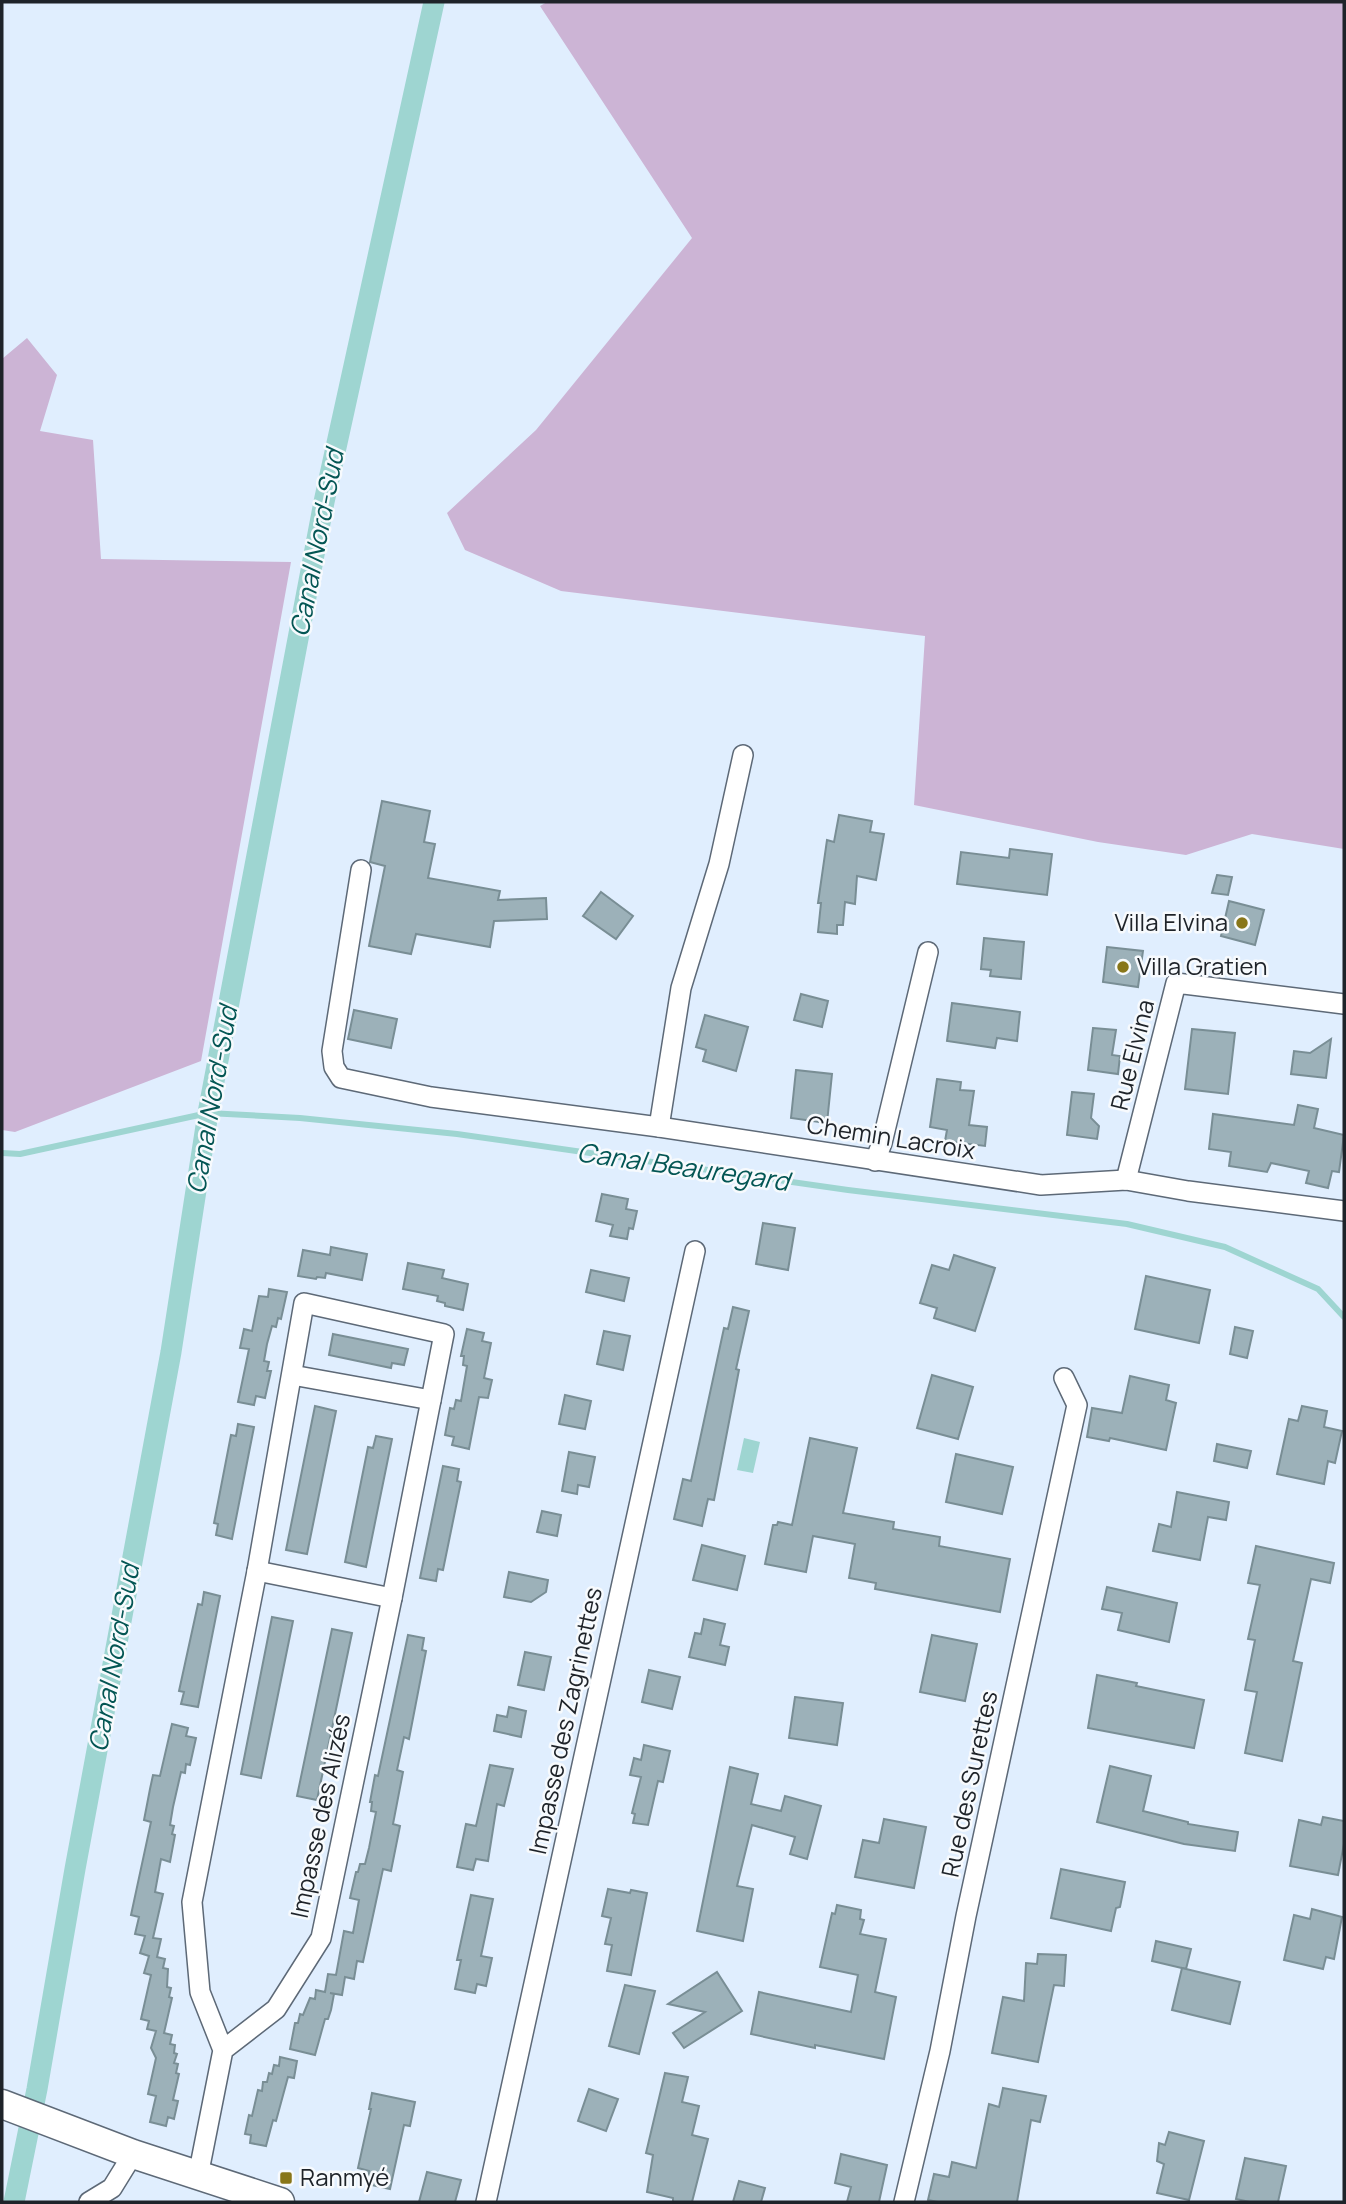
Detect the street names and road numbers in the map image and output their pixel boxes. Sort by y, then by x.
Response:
street label: Rue Elvina [1102,996,1161,1113]
street label: Chemin Lacroix [805,1107,978,1166]
street label: Impasse des Zagrinettes [520,1584,609,1857]
street label: Rue des Surettes [933,1687,1004,1880]
street label: Impasse des Alizés [282,1710,357,1921]

